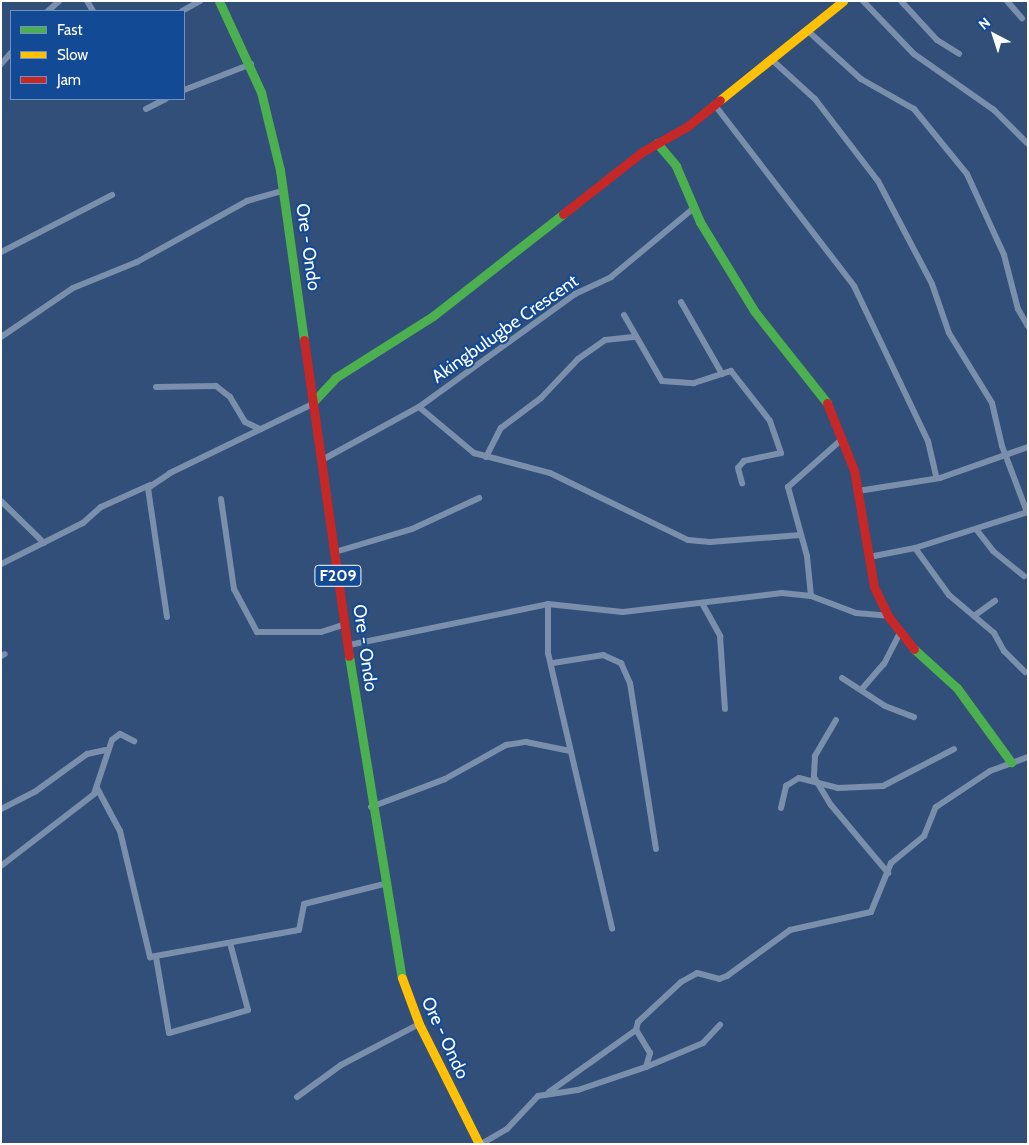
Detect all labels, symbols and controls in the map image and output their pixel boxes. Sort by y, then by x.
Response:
legend [10,10,185,100]
north arrow [969,10,1019,60]
text: N [975,13,994,34]
text: Fast [57,21,82,39]
text: Slow [57,46,88,64]
text: Jam [57,71,81,89]
street label: Ore - Ondo [291,202,325,292]
street label: Akingbulugbe Crescent [428,270,582,388]
road number: F209 [314,562,362,590]
street label: Ore - Ondo [348,603,382,693]
street label: Ore - Ondo [417,994,473,1082]

